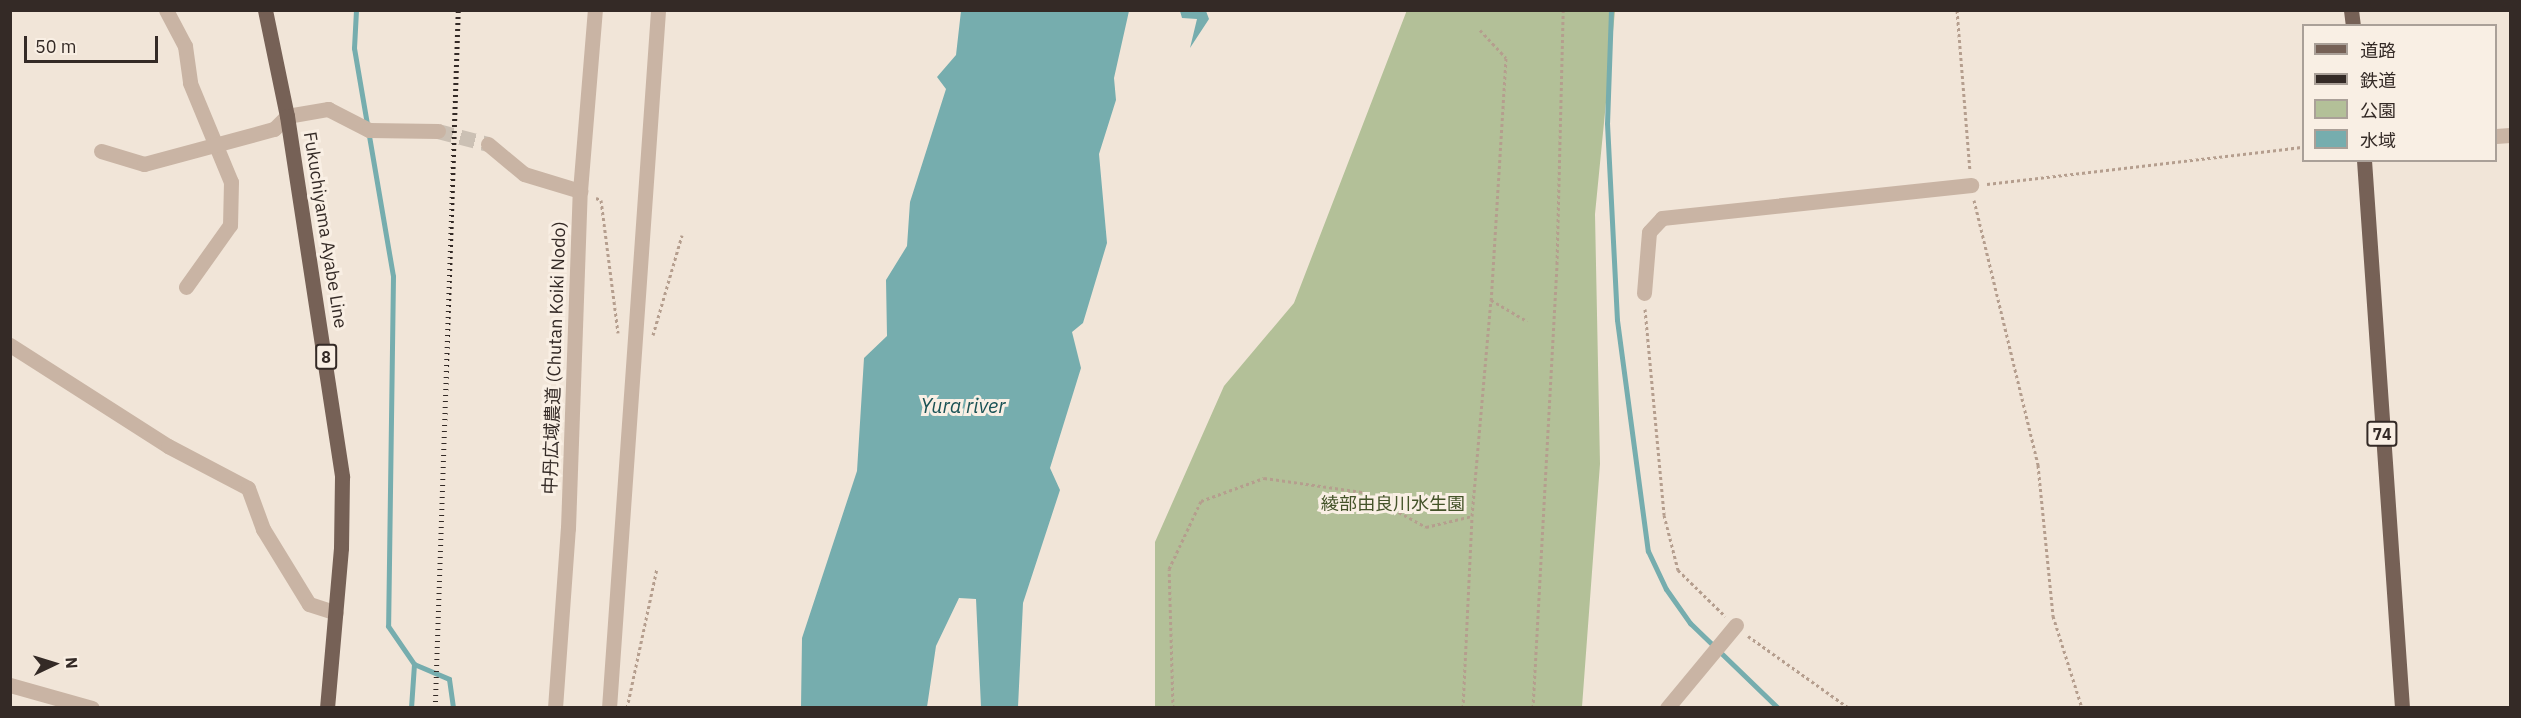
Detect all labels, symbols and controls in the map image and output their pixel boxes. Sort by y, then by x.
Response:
scale bar [27,24,160,62]
legend [2302,24,2497,162]
text: 50 m [35,35,77,58]
text: 道路 [2360,39,2396,62]
text: 鉄道 [2360,69,2396,92]
text: 公園 [2360,99,2396,122]
text: 水域 [2360,129,2396,152]
street label: Fukuchiyama Ayabe Line [299,130,351,330]
street label: 中丹広域農道 (Chutan Koiki Nodo) [539,221,571,495]
road number: 8 [314,344,338,370]
water label: Yura river [920,393,1006,417]
road number: 74 [2366,421,2398,447]
park label: 綾部由良川水生園 [1321,493,1465,515]
north arrow [24,634,84,694]
text: N [62,656,82,669]

